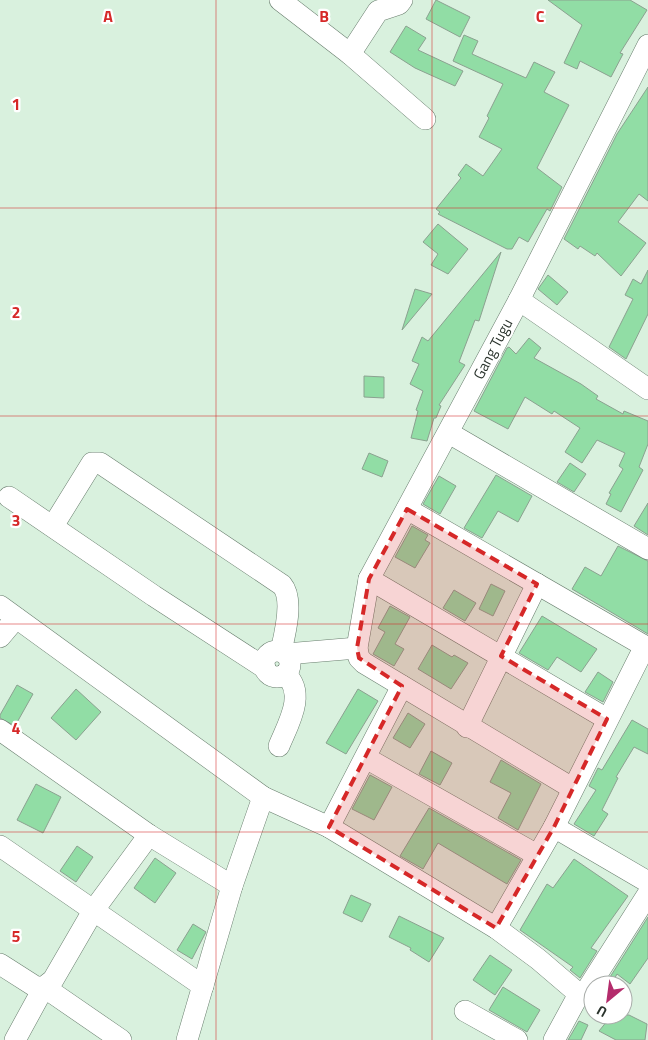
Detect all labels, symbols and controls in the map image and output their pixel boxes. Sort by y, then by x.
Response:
text: A [103,4,113,28]
text: B [319,4,329,28]
text: C [536,4,545,28]
text: 1 [12,92,20,116]
text: 2 [12,300,20,324]
street label: Gang Tugu [467,314,518,383]
text: 3 [12,508,20,532]
text: 4 [12,716,21,740]
text: 5 [12,924,21,948]
north arrow [583,975,633,1025]
text: U [592,1000,611,1023]

